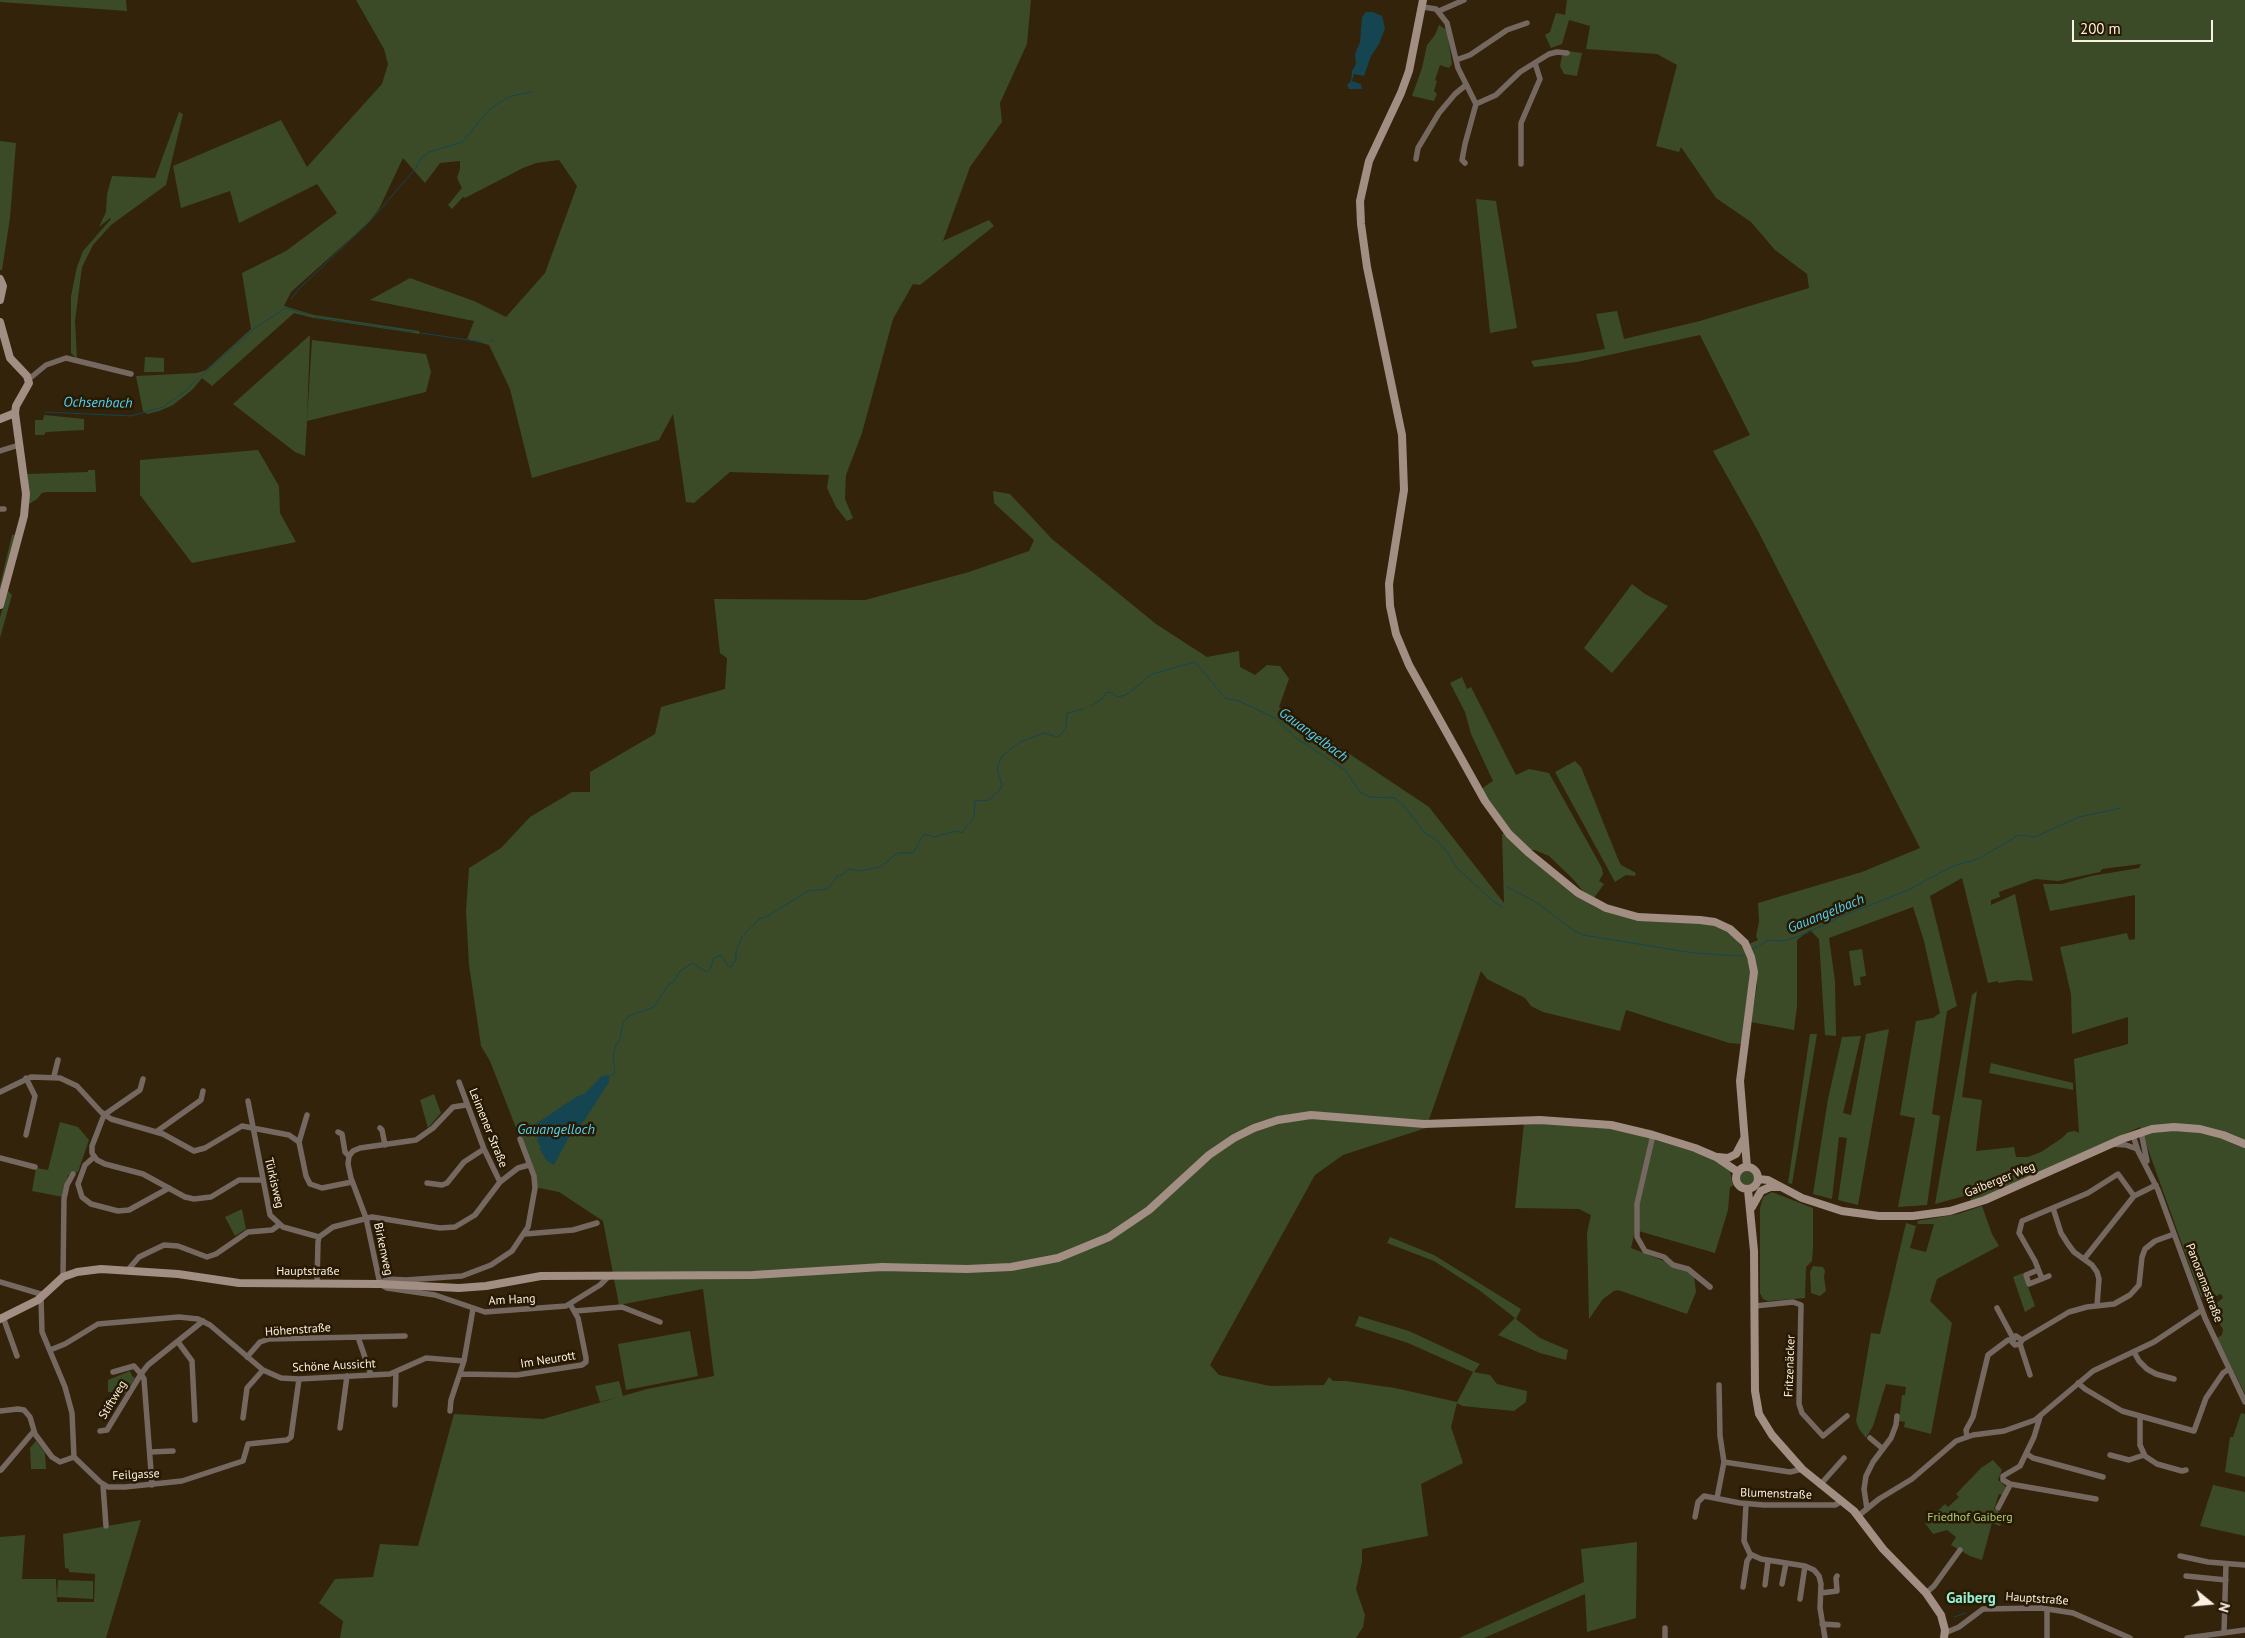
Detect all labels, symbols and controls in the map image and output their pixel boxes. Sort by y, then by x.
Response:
scale bar [2075,10,2216,42]
text: 200 m [2080,19,2121,38]
water label: Ochsenbach [63,394,133,412]
water label: Gauangelbach [1275,704,1351,766]
water label: Gauangelbach [1785,891,1867,937]
street label: Leimener Straße [466,1086,510,1170]
water label: Gauangelloch [517,1122,595,1138]
street label: Türkisweg [261,1156,287,1210]
street label: Gaiberger Weg [1963,1159,2037,1201]
street label: Birkenweg [370,1221,396,1277]
street label: Panoramastraße [2182,1242,2226,1324]
street label: Hauptstraße [276,1265,340,1279]
street label: Am Hang [488,1292,536,1308]
street label: Höhenstraße [265,1321,331,1339]
street label: Fritzenäcker [1782,1334,1798,1398]
street label: Im Neurott [519,1349,577,1371]
street label: Schöne Aussicht [292,1357,376,1375]
street label: Stiftweg [96,1378,130,1422]
street label: Feilgasse [112,1467,160,1483]
street label: Blumenstraße [1740,1486,1812,1502]
park label: Friedhof Gaiberg [1927,1511,2013,1525]
north arrow [2185,1578,2235,1628]
district label: Gaiberg [1946,1590,1996,1608]
street label: Hauptstraße [2005,1590,2069,1608]
text: N [2214,1600,2234,1614]

